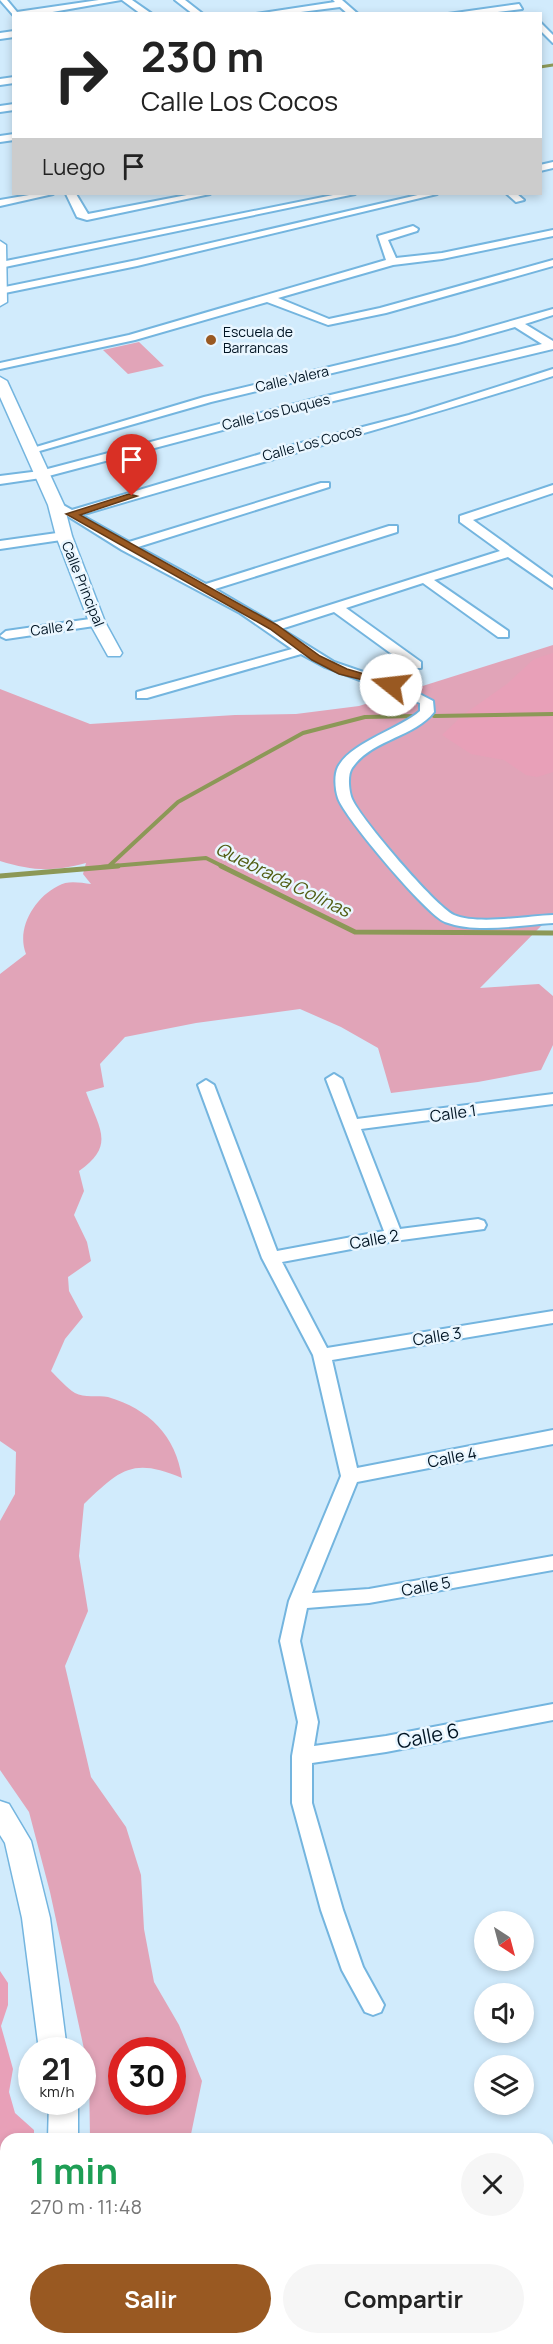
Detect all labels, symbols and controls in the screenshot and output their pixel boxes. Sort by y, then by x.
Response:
text: 230 m [141,27,264,85]
icon: right [42,36,120,114]
text: Calle Los Cocos [141,82,338,119]
icon: arrive [117,150,150,183]
text: Luego [42,152,105,182]
place label: Escuela de Barrancas [223,322,293,357]
marker: Escuela de Barrancas [204,333,218,347]
street label: Calle Valera [253,361,331,396]
street label: Calle Los Duques [220,389,332,434]
street label: Calle Los Cocos [260,420,364,465]
pin [106,434,157,496]
icon: arrive [115,443,148,476]
street label: Calle Principal [58,538,109,629]
street label: Calle 2 [29,615,75,640]
position arrow [359,653,423,717]
water label: Quebrada Colinas [212,836,356,923]
street label: Calle 1 [428,1099,478,1127]
street label: Calle 2 [348,1224,400,1254]
street label: Calle 3 [411,1321,463,1351]
street label: Calle 4 [425,1441,479,1473]
street label: Calle 5 [400,1571,452,1601]
street label: Calle 6 [394,1716,461,1755]
north arrow [474,1911,534,1971]
map controls [474,1911,534,2115]
button: sound [474,1983,534,2043]
speed limit sign: 30 [108,2037,186,2115]
text: 21 [41,2048,73,2089]
button: layers [474,2055,534,2115]
text: km/h [40,2081,74,2102]
text: 1 min [30,2146,118,2195]
button: close [461,2153,524,2216]
text: 270 m · 11:48 [30,2193,142,2220]
button: Salir [30,2264,271,2333]
button: Compartir [283,2264,524,2333]

